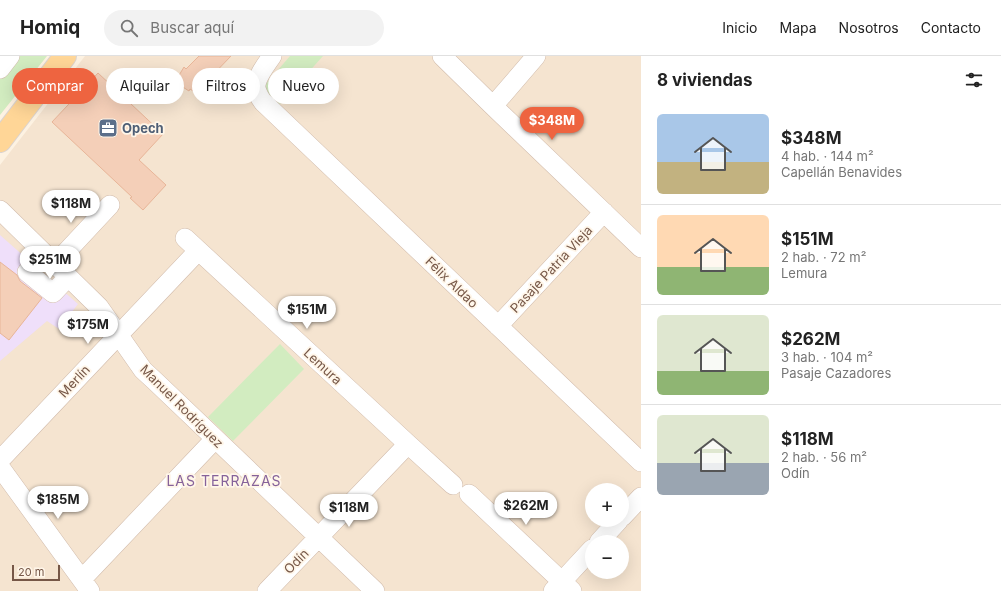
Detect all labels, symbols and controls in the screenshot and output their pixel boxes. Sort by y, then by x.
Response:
search box [104,10,384,46]
text: Homiq [20,16,80,39]
icon: search [118,17,140,39]
text: Buscar aquí [150,18,234,37]
text: Inicio [722,19,758,36]
text: Mapa [780,19,817,36]
text: Nosotros [839,19,899,36]
text: Contacto [921,19,981,36]
chip: Comprar [12,68,98,104]
chip: Alquilar [106,68,184,104]
chip: Filtros [192,68,260,104]
chip: Nuevo [268,68,339,104]
icon: filters [963,69,985,91]
text: 8 viviendas [657,70,753,90]
pin: $348M [524,107,580,141]
text: $348M [529,112,575,128]
office icon: Opech [97,117,119,139]
place label: Opech [122,120,164,136]
text: $348M [781,128,842,148]
icon: home [689,130,737,178]
text: 4 hab. · 144 m² [781,148,874,164]
text: Capellán Benavides [781,164,902,180]
pin: $118M [43,190,99,224]
text: $118M [51,195,91,211]
street label: Pasaje Patria Vieja [506,222,596,316]
text: $151M [781,229,834,249]
icon: home [689,231,737,279]
pin: $251M [22,246,78,280]
text: 2 hab. · 72 m² [781,249,866,265]
text: $251M [29,251,71,267]
street label: Félix Aldao [422,253,482,311]
text: Lemura [781,265,827,281]
pin: $151M [279,296,335,330]
text: $151M [287,301,327,317]
pin: $175M [60,311,116,345]
text: $175M [67,316,109,332]
text: $262M [781,329,840,349]
icon: home [689,331,737,379]
street label: Lemura [301,344,345,388]
text: 3 hab. · 104 m² [781,349,873,365]
street label: Merlín [55,361,93,401]
street label: Manuel Rodríguez [137,361,227,451]
text: Pasaje Cazadores [781,365,891,381]
text: $118M [781,429,834,449]
icon: home [689,431,737,479]
text: 2 hab. · 56 m² [781,449,867,465]
text: Odín [781,465,810,481]
district label: LAS TERRAZAS [166,472,282,489]
map controls [585,483,629,579]
button: + [585,483,629,527]
pin: $185M [30,486,86,520]
text: $185M [37,491,80,507]
pin: $262M [498,492,554,526]
pin: $118M [321,494,377,528]
text: $262M [503,497,549,513]
text: $118M [329,499,369,515]
button: − [585,535,629,579]
street label: Odín [280,545,312,577]
scale bar [12,563,60,582]
text: 20 m [18,565,44,579]

